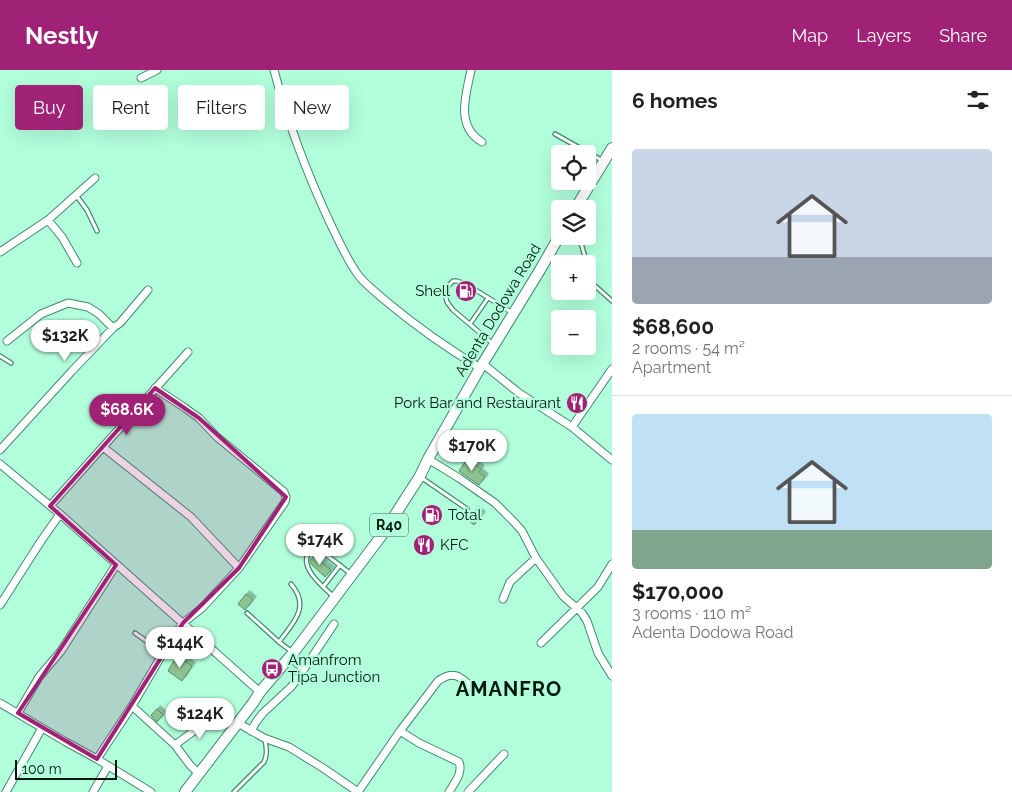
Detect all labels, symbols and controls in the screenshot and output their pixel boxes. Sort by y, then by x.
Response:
text: Nestly [25,21,99,50]
text: Map [792,25,828,46]
text: Layers [856,25,911,46]
text: Share [939,25,987,46]
chip: Buy [15,85,83,130]
chip: Rent [93,85,168,130]
chip: Filters [178,85,265,130]
chip: New [275,85,349,130]
icon: filters [964,86,992,114]
text: 6 homes [632,88,718,113]
map controls [551,145,596,355]
button: locate [551,145,596,190]
icon: home [767,181,857,271]
button: layers [551,200,596,245]
street label: Adenta Dodowa Road [451,240,545,380]
button: + [551,255,596,300]
fuel station icon: Shell [454,279,478,303]
place label: Shell [415,282,451,300]
button: − [551,310,596,355]
text: $68,600 [632,314,714,339]
pin: $132K [30,320,100,362]
text: $132K [42,326,88,345]
text: 2 rooms · 54 m² [632,339,745,358]
text: Apartment [632,358,711,377]
restaurant icon: Pork Bar and Restaurant [565,391,589,415]
pin: $68.6K [86,394,168,436]
place label: Pork Bar and Restaurant [394,394,561,412]
text: $68.6K [100,400,154,419]
pin: $170K [437,430,507,472]
text: $170K [448,436,496,455]
icon: home [767,447,857,537]
fuel station icon: Total [420,503,444,527]
place label: Total [448,506,482,524]
road number: R40 [370,514,408,536]
pin: $174K [285,524,355,566]
text: $174K [297,530,343,549]
restaurant icon: KFC [412,533,436,557]
place label: KFC [440,536,469,554]
text: $170,000 [632,579,724,604]
text: 3 rooms · 110 m² [632,604,751,623]
text: Adenta Dodowa Road [632,623,793,642]
pin: $144K [145,626,215,669]
text: $144K [156,633,204,652]
place label: Amanfrom Tipa Junction [288,651,380,686]
bus stop icon: Amanfrom Tipa Junction [260,657,284,681]
district label: AMANFRO [456,677,562,701]
pin: $124K [165,698,235,740]
text: $124K [177,704,223,723]
scale bar [15,757,118,780]
text: 100 m [22,761,62,777]

